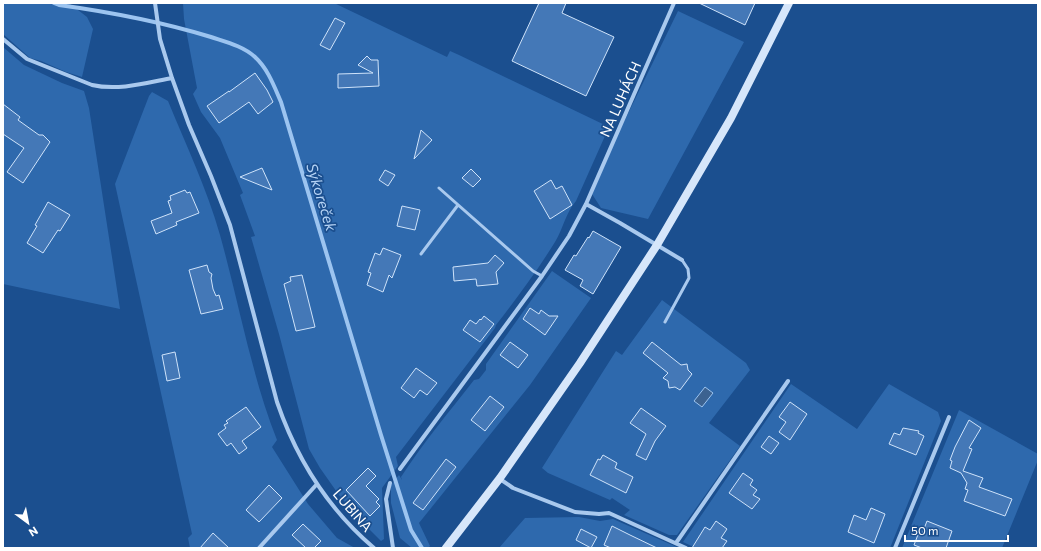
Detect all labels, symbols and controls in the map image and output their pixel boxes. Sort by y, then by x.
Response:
street label: NA LUHÁCH [596,59,644,139]
water label: Sýkoreček [303,161,341,234]
street label: LUBINA [330,485,376,535]
north arrow [8,503,48,543]
scale bar [905,517,1008,543]
text: 50 m [911,523,939,537]
text: N [27,524,41,540]

